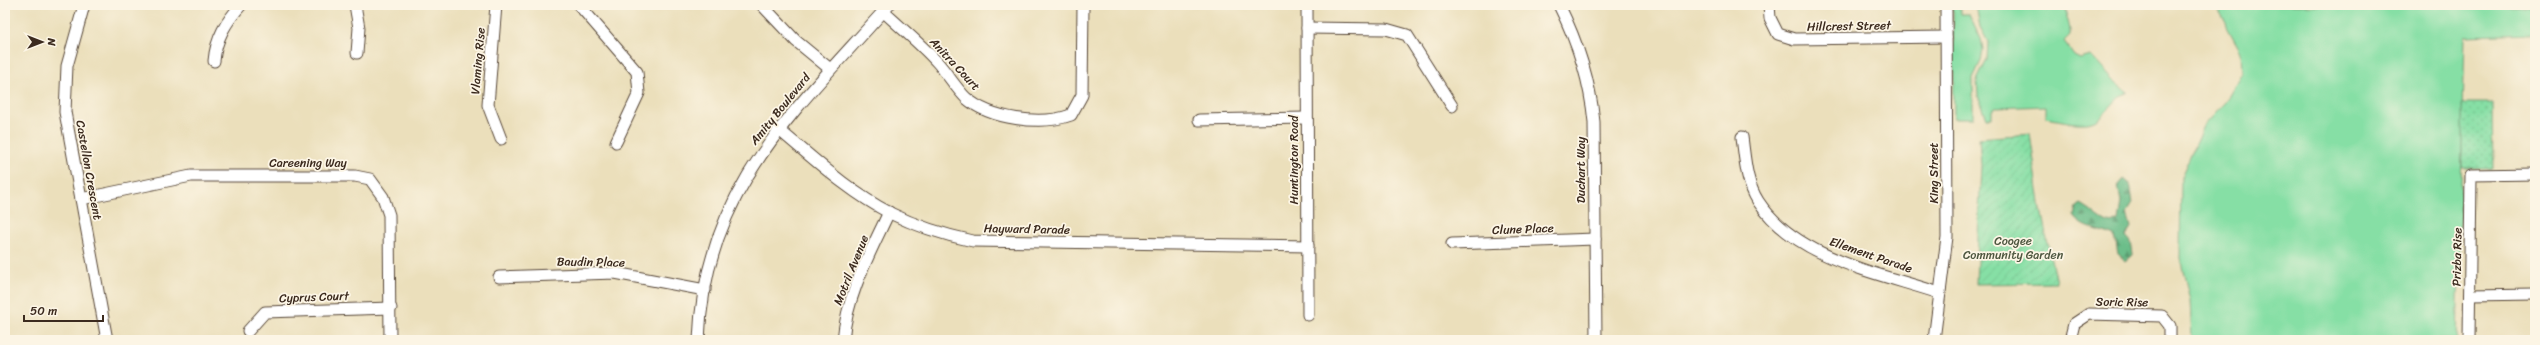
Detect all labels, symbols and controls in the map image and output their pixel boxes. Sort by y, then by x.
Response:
street label: Hillcrest Street [1807,14,1892,38]
north arrow [22,22,62,62]
street label: Vlaming Rise [464,27,492,95]
street label: Anitra Court [923,31,986,96]
text: N [42,37,61,46]
street label: Amity Boulevard [743,67,817,151]
street label: Huntington Road [1283,114,1305,205]
street label: Castellon Crescent [69,118,109,222]
street label: Duchart Way [1570,136,1592,203]
street label: King Street [1923,142,1945,204]
street label: Careening Way [269,152,347,174]
street label: Hayward Parade [984,217,1070,241]
street label: Clune Place [1492,217,1554,241]
street label: Prizba Rise [2445,227,2469,287]
street label: Ellement Parade [1826,230,1916,280]
park label: Coogee Community Garden [1963,230,2064,266]
street label: Motril Avenue [827,231,875,309]
street label: Baudin Place [557,250,625,274]
street label: Cyprus Court [279,285,350,309]
street label: Soric Rise [2095,291,2149,313]
scale bar [24,297,103,323]
text: 50 m [30,300,57,322]

